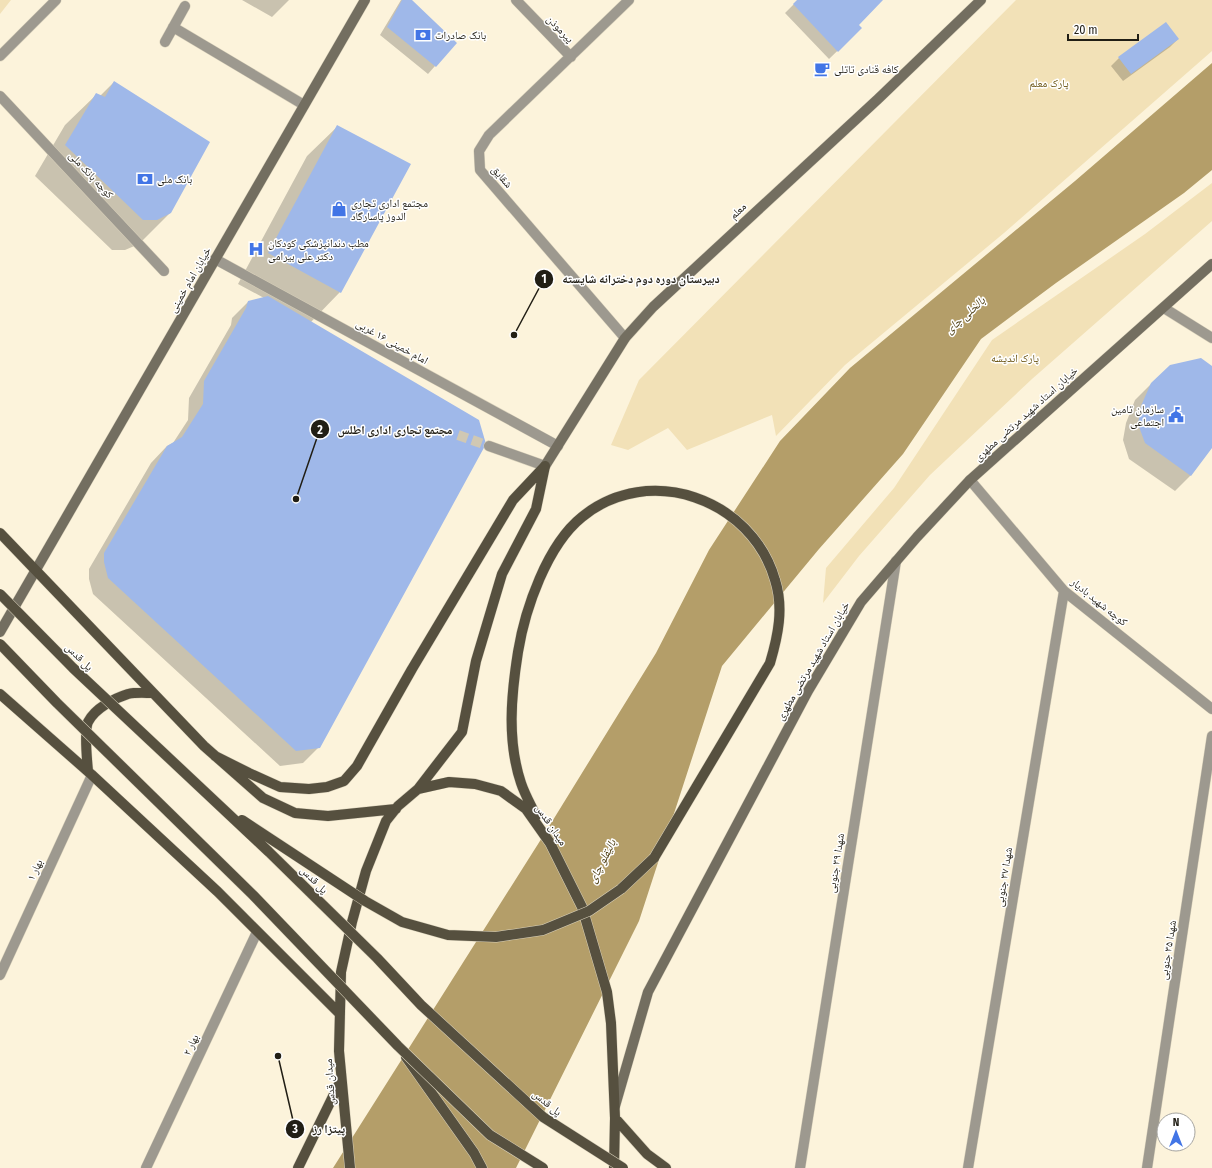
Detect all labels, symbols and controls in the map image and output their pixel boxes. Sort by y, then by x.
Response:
street label: پیرموذن [544,12,576,46]
scale bar [1068,16,1138,42]
text: 20 m [1074,23,1098,37]
bank icon: بانک صادرات [414,26,432,44]
place label: بانک صادرات [435,29,486,42]
cafe icon: کافه قنادی تاتلی [813,60,831,78]
place label: کافه قنادی تاتلی [834,63,899,76]
park label: پارک معلم [1029,77,1069,91]
street label: کوچه بانک ملی [66,149,116,201]
street label: شقایق [489,163,515,191]
bank icon: بانک ملی [136,170,154,188]
place label: بانک ملی [157,173,192,186]
place label: مجتمع اداری تجاری الدوز پاسارگاد [351,197,428,223]
shop icon: مجتمع اداری تجاری الدوز پاسارگاد [330,200,348,218]
street label: معلم [727,200,750,223]
place label: مطب دندانپزشکی کودکان دکتر علی بیرامی [268,237,369,263]
hospital icon: مطب دندانپزشکی کودکان دکتر علی بیرامی [247,240,265,258]
street label: خیابان امام خمینی [166,245,214,315]
callout: دبیرستان دوره دوم دخترانه شایسته [534,267,728,291]
text: 1 [541,272,547,286]
text: دبیرستان دوره دوم دخترانه شایسته [562,272,720,287]
water label: بالخلی چای [942,293,989,337]
street label: امام خمینی ۱۶ غربی [354,317,430,367]
park label: پارک اندیشه [991,352,1039,365]
street label: خیابان استاد شهید مرتضی مطهری [972,364,1080,464]
place label: سازمان تامین اجتماعی [1111,403,1164,429]
public building icon: سازمان تامین اجتماعی [1167,406,1185,424]
callout: مجتمع تجاری اداری اطلس [310,417,461,441]
text: 2 [316,423,323,437]
text: مجتمع تجاری اداری اطلس [338,423,453,438]
street label: کوچه شهید بادیار [1067,575,1130,629]
street label: خیابان استاد شهید مرتضی مطهری [774,599,852,723]
street label: پل قدس [62,641,96,674]
street label: میدان قدس [533,802,569,848]
street label: شهدا ۳۹ جنوبی [825,832,847,894]
water label: بالیقلو چای [585,836,620,886]
street label: شهدا ۳۷ جنوبی [993,846,1015,908]
street label: بهار ۱ [25,857,45,883]
street label: پل قدس [297,863,331,897]
street label: شهدا ۳۵ جنوبی [1157,919,1179,981]
street label: بهار ۲ [181,1032,201,1058]
street label: میدان قدس [322,1058,338,1106]
street label: پل قدس [530,1087,564,1119]
north arrow [1156,1112,1196,1152]
text: N [1173,1116,1179,1129]
callout: پیتزا رز [285,1117,353,1141]
text: 3 [291,1122,298,1136]
text: پیتزا رز [312,1122,346,1136]

